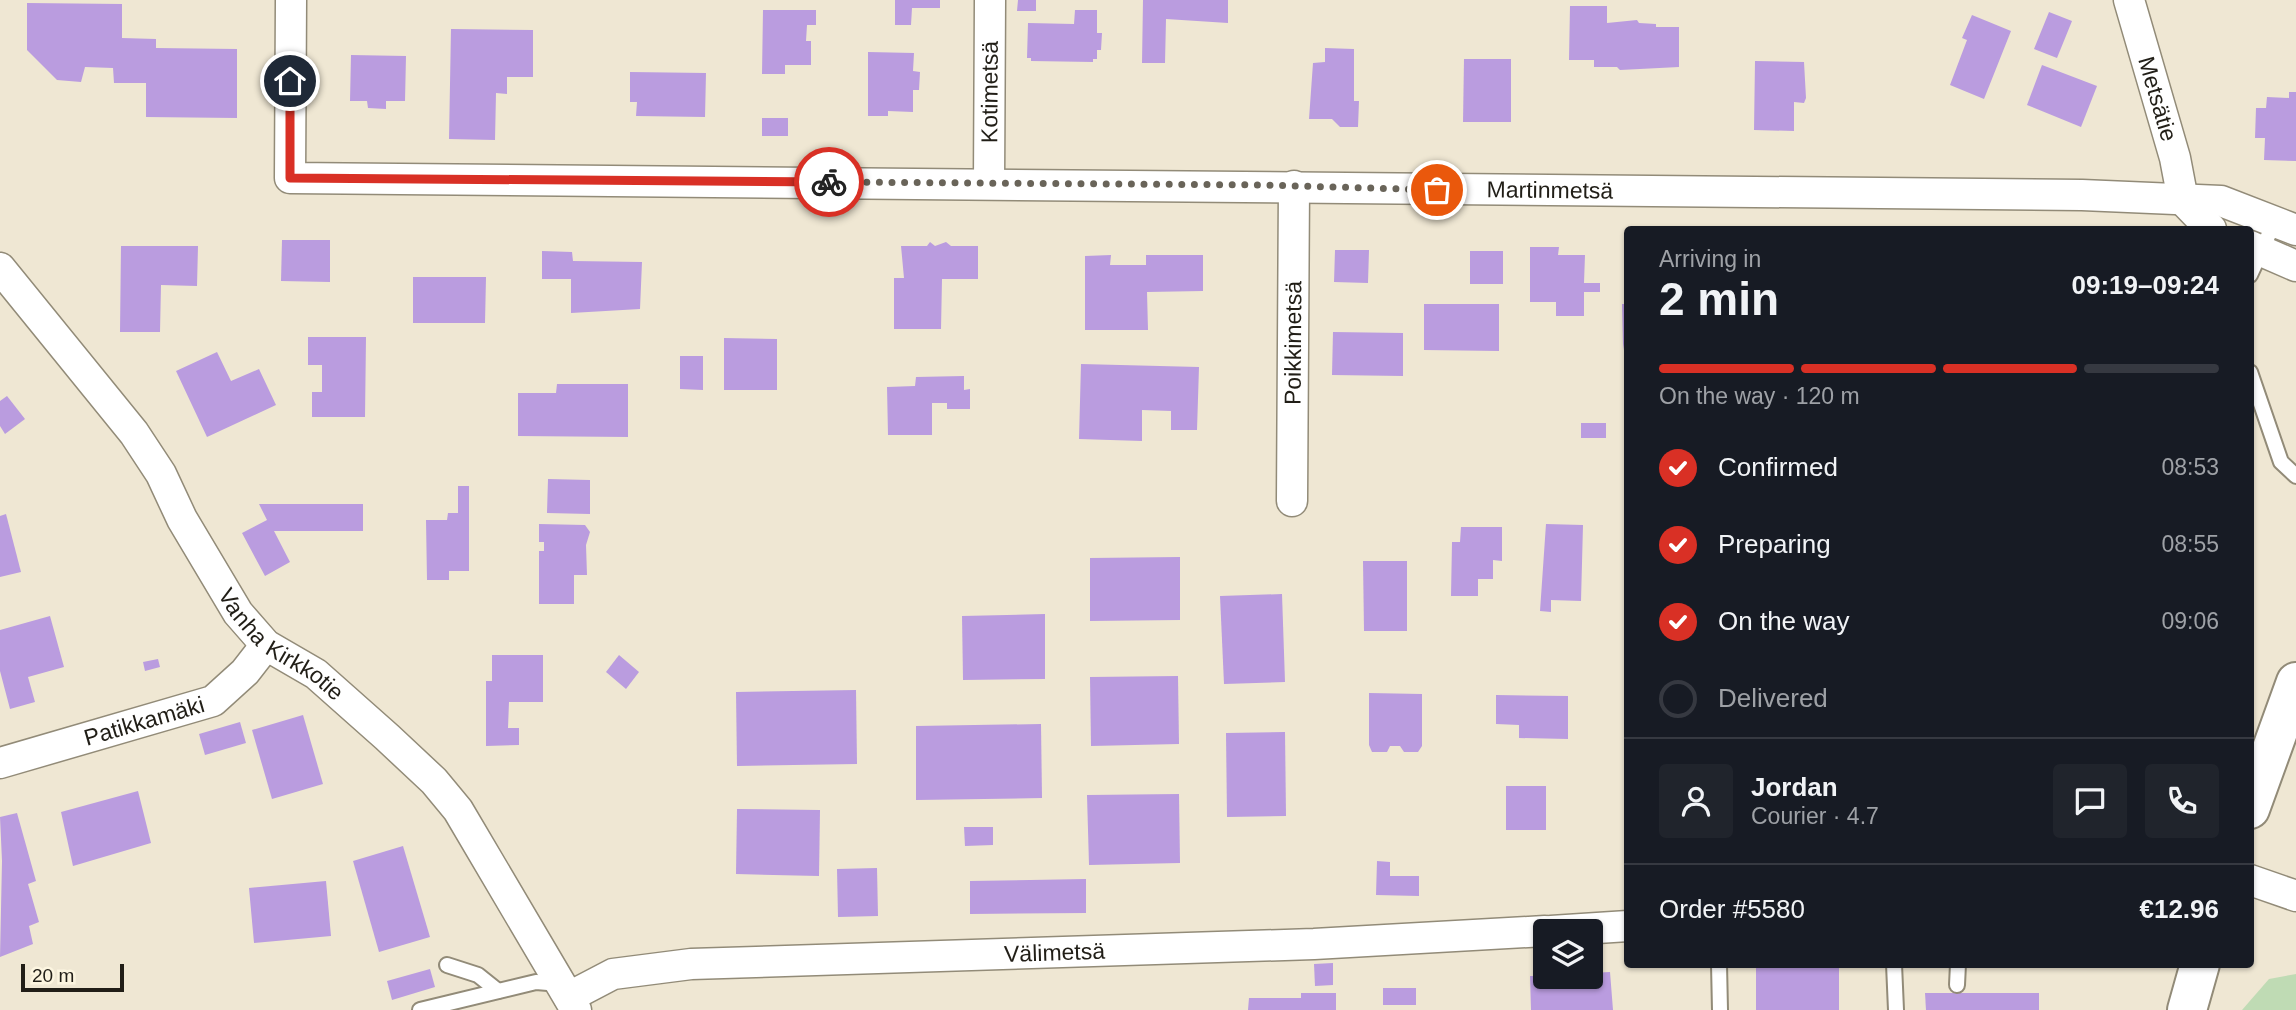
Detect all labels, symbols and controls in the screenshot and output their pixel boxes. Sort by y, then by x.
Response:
street label: Kotimetsä [976,41,1003,143]
pin [260,51,320,111]
street label: Metsätie [2133,54,2182,144]
icon: home [271,62,309,100]
courier [794,147,864,217]
pin [1407,160,1467,220]
icon: bike [810,163,848,201]
icon: bag [1418,171,1456,209]
street label: Martinmetsä [1487,176,1614,204]
text: Arriving in [1659,246,1761,272]
text: 09:19–09:24 [2072,270,2219,300]
text: 2 min [1659,273,1779,325]
street label: Poikkimetsä [1280,281,1306,405]
text: On the way · 120 m [1659,383,1860,409]
icon: check [1659,449,1697,487]
text: Confirmed [1718,452,1838,482]
text: 08:53 [2161,454,2219,480]
icon: check [1659,526,1697,564]
text: Preparing [1718,529,1831,559]
text: 08:55 [2161,531,2219,557]
street label: Vanha Kirkkotie [213,584,349,705]
icon: check [1659,603,1697,641]
text: On the way [1718,606,1850,636]
text: 09:06 [2161,608,2219,634]
text: Delivered [1718,683,1828,713]
street label: Patikkamäki [81,691,207,751]
button: person [1659,764,1733,838]
button: chat [2053,764,2127,838]
button: phone [2145,764,2219,838]
text: Jordan [1751,772,1838,802]
text: Courier · 4.7 [1751,803,1879,829]
text: Order #5580 [1659,894,1805,924]
text: €12.96 [2139,894,2219,924]
map controls [1533,919,1603,989]
button: layers [1533,919,1603,989]
street label: Välimetsä [1004,938,1106,967]
scale bar [21,961,124,993]
text: 20 m [32,965,74,986]

